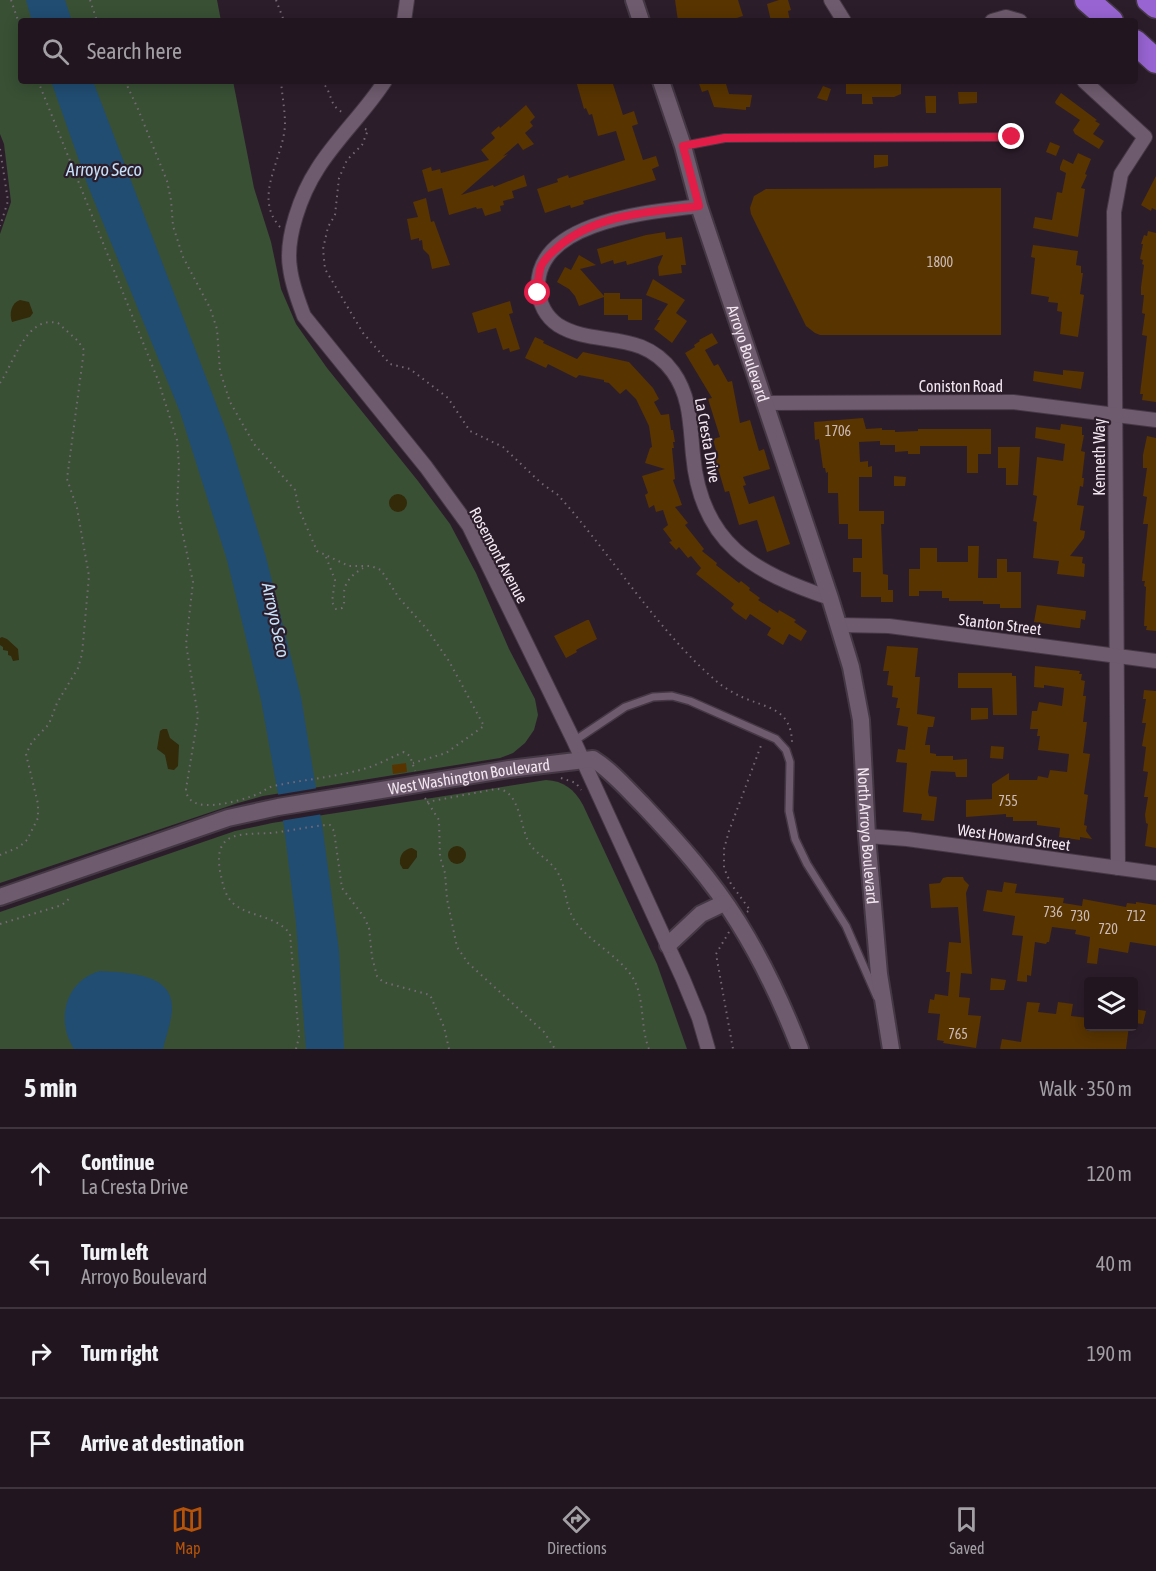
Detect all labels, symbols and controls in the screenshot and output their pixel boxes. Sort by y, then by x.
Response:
search box [18,18,1138,84]
icon: search [39,35,72,68]
text: Search here [87,38,182,64]
route end [998,123,1024,149]
water label: Arroyo Seco [65,159,142,180]
house number: 1800 [927,254,954,270]
route start [524,279,550,305]
street label: Arroyo Boulevard [724,302,773,404]
street label: Coniston Road [919,377,1003,395]
street label: La Cresta Drive [692,396,724,484]
street label: Kenneth Way [1090,418,1109,496]
house number: 1706 [825,423,852,439]
street label: Rosemont Avenue [466,504,532,606]
water label: Arroyo Seco [258,580,294,659]
street label: Stanton Street [957,610,1043,638]
street label: West Washington Boulevard [387,755,551,798]
street label: North Arroyo Boulevard [854,767,882,905]
house number: 755 [998,793,1018,809]
street label: West Howard Street [956,820,1072,854]
house number: 736 [1043,904,1063,920]
house number: 730 [1070,908,1090,924]
house number: 712 [1126,908,1146,924]
house number: 720 [1098,921,1118,937]
map controls [1084,977,1138,1031]
button: layers [1084,977,1138,1031]
house number: 765 [948,1026,968,1042]
text: 5 min [24,1073,77,1103]
text: Walk · 350 m [1040,1077,1132,1100]
text: Continue [81,1149,155,1175]
icon: ahead [24,1157,57,1190]
text: 120 m [1087,1162,1132,1185]
text: La Cresta Drive [81,1175,188,1198]
text: Turn left [81,1239,148,1265]
icon: left [24,1247,57,1280]
text: 40 m [1096,1252,1132,1275]
text: Arroyo Boulevard [81,1265,207,1288]
icon: right [24,1337,57,1370]
text: Turn right [81,1340,158,1366]
text: 190 m [1087,1342,1132,1365]
icon: arrive [24,1427,57,1460]
text: Arrive at destination [81,1430,244,1456]
tab: Map [171,1503,204,1557]
tab: Directions [547,1503,607,1557]
tab: Saved [949,1503,985,1557]

